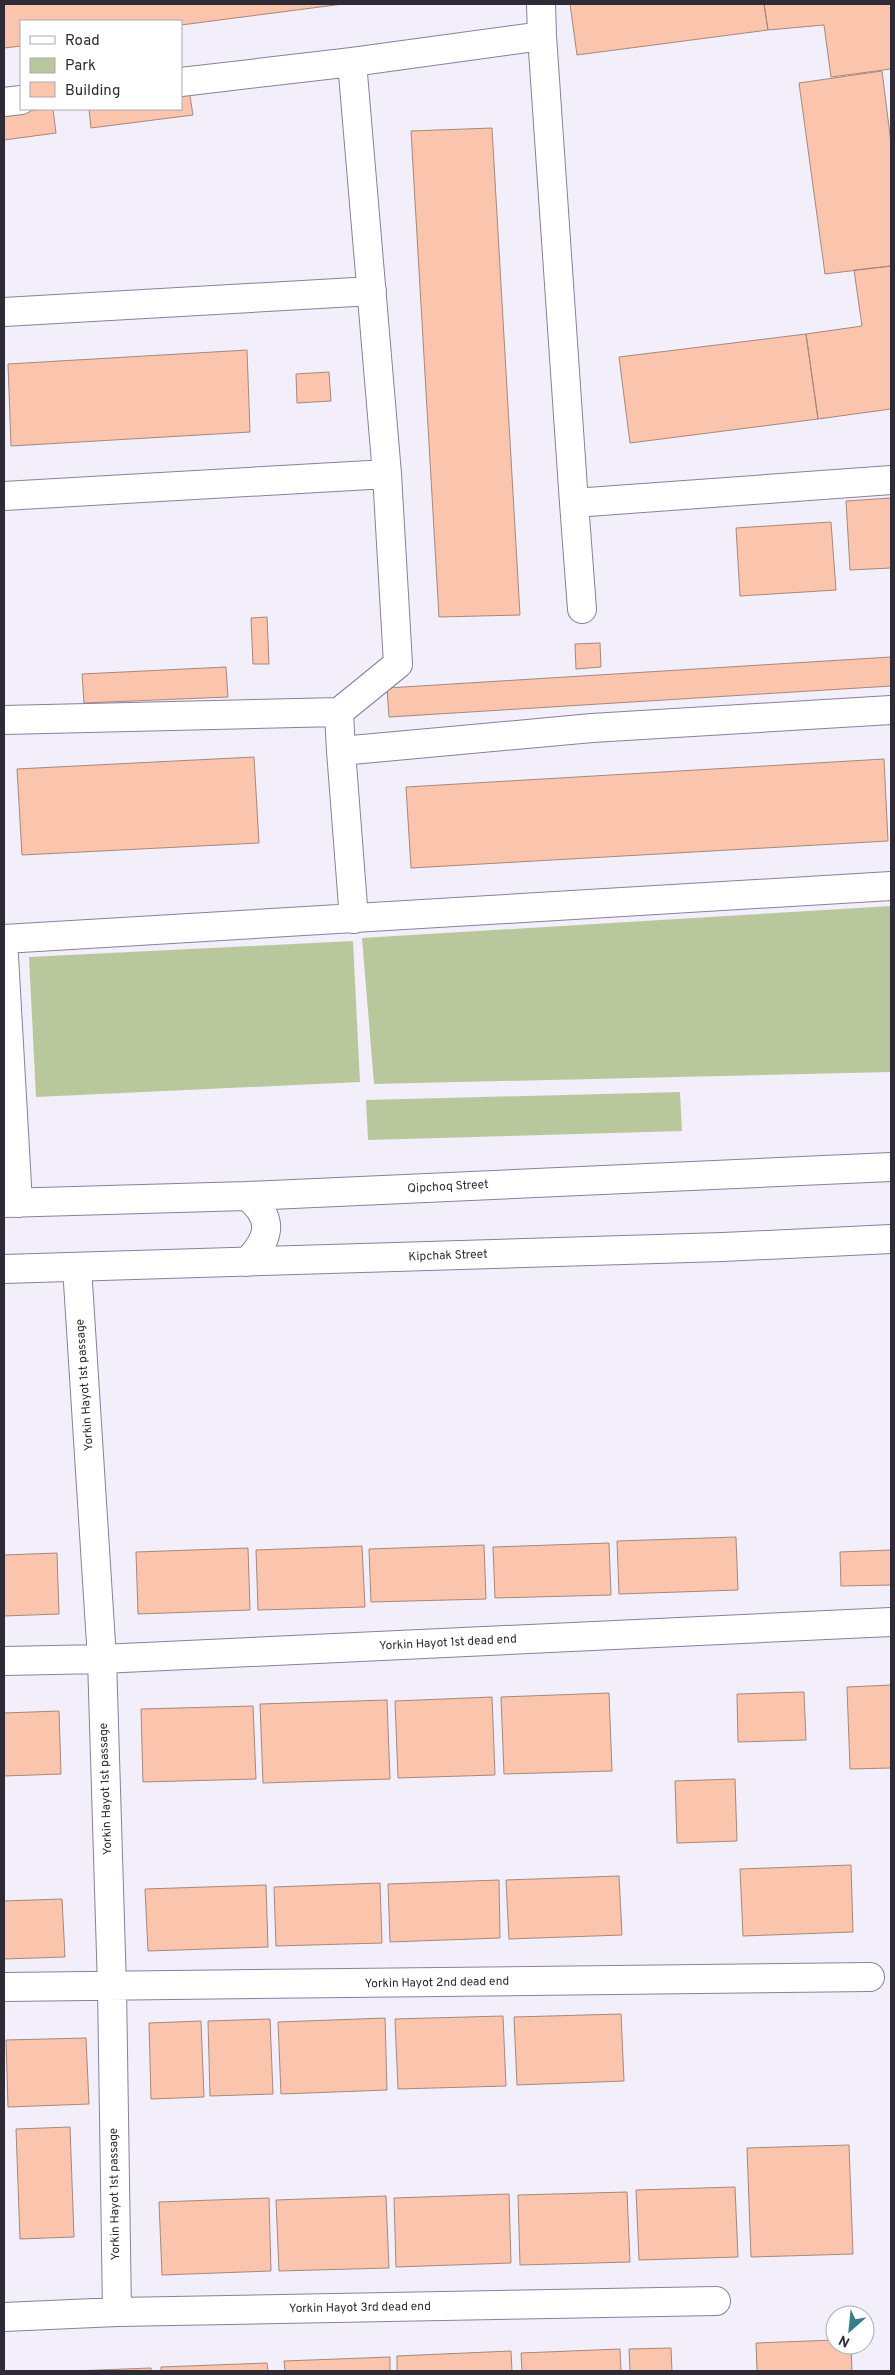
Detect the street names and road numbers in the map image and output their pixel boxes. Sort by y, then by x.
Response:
street label: Qipchoq Street [407,1177,489,1197]
street label: Kipchak Street [408,1247,488,1265]
street label: Yorkin Hayot 1st passage [72,1318,98,1452]
street label: Yorkin Hayot 1st dead end [379,1631,517,1655]
street label: Yorkin Hayot 1st passage [96,1723,116,1855]
street label: Yorkin Hayot 2nd dead end [365,1974,509,1992]
street label: Yorkin Hayot 1st passage [106,2128,124,2260]
street label: Yorkin Hayot 3rd dead end [289,2299,431,2317]

